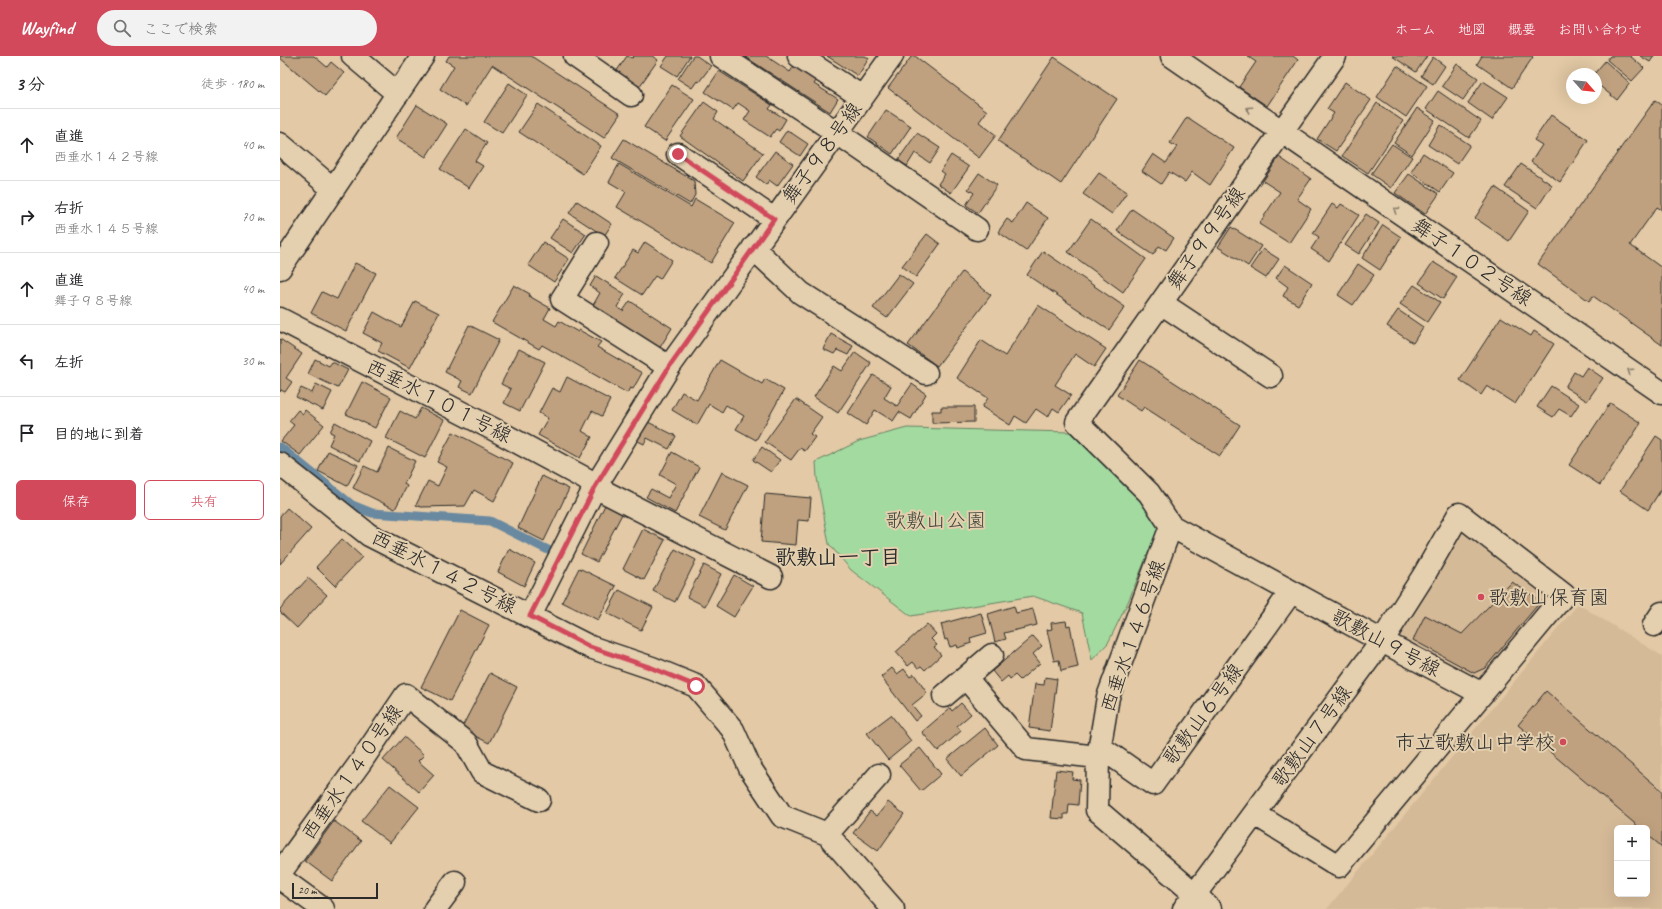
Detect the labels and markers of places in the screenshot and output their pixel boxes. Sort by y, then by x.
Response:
place label: 歌敷山保育園 [1489,585,1609,610]
marker: 歌敷山保育園 [1476,592,1486,602]
place label: 市立歌敷山中学校 [1395,730,1555,755]
marker: 市立歌敷山中学校 [1558,737,1568,747]

